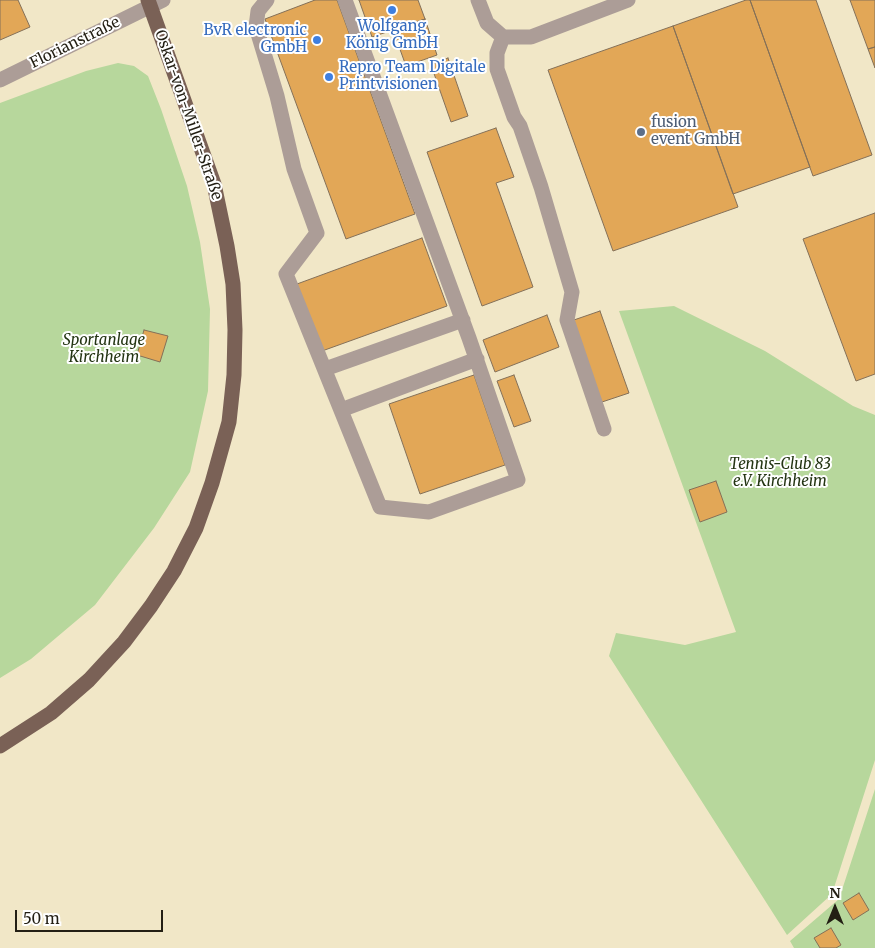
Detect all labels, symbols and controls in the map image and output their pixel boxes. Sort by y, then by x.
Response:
marker: Wolfgang König GmbH [386,4,398,16]
street label: Florianstraße [27,13,123,73]
place label: Wolfgang König GmbH [346,18,438,53]
place label: BvR electronic GmbH [203,22,307,57]
street label: Oskar-von-Miller-Straße [150,28,226,202]
marker: BvR electronic GmbH [311,34,323,46]
place label: Repro Team Digitale Printvisionen [339,59,486,94]
marker: Repro Team Digitale Printvisionen [323,71,335,83]
place label: fusion event GmbH [651,114,740,149]
marker: fusion event GmbH [635,126,647,138]
park label: Sportanlage Kirchheim [63,332,145,367]
park label: Tennis-Club 83 e.V. Kirchheim [729,456,831,491]
north arrow [810,883,860,933]
text: N [829,884,841,902]
scale bar [18,900,165,932]
text: 50 m [23,909,60,928]

